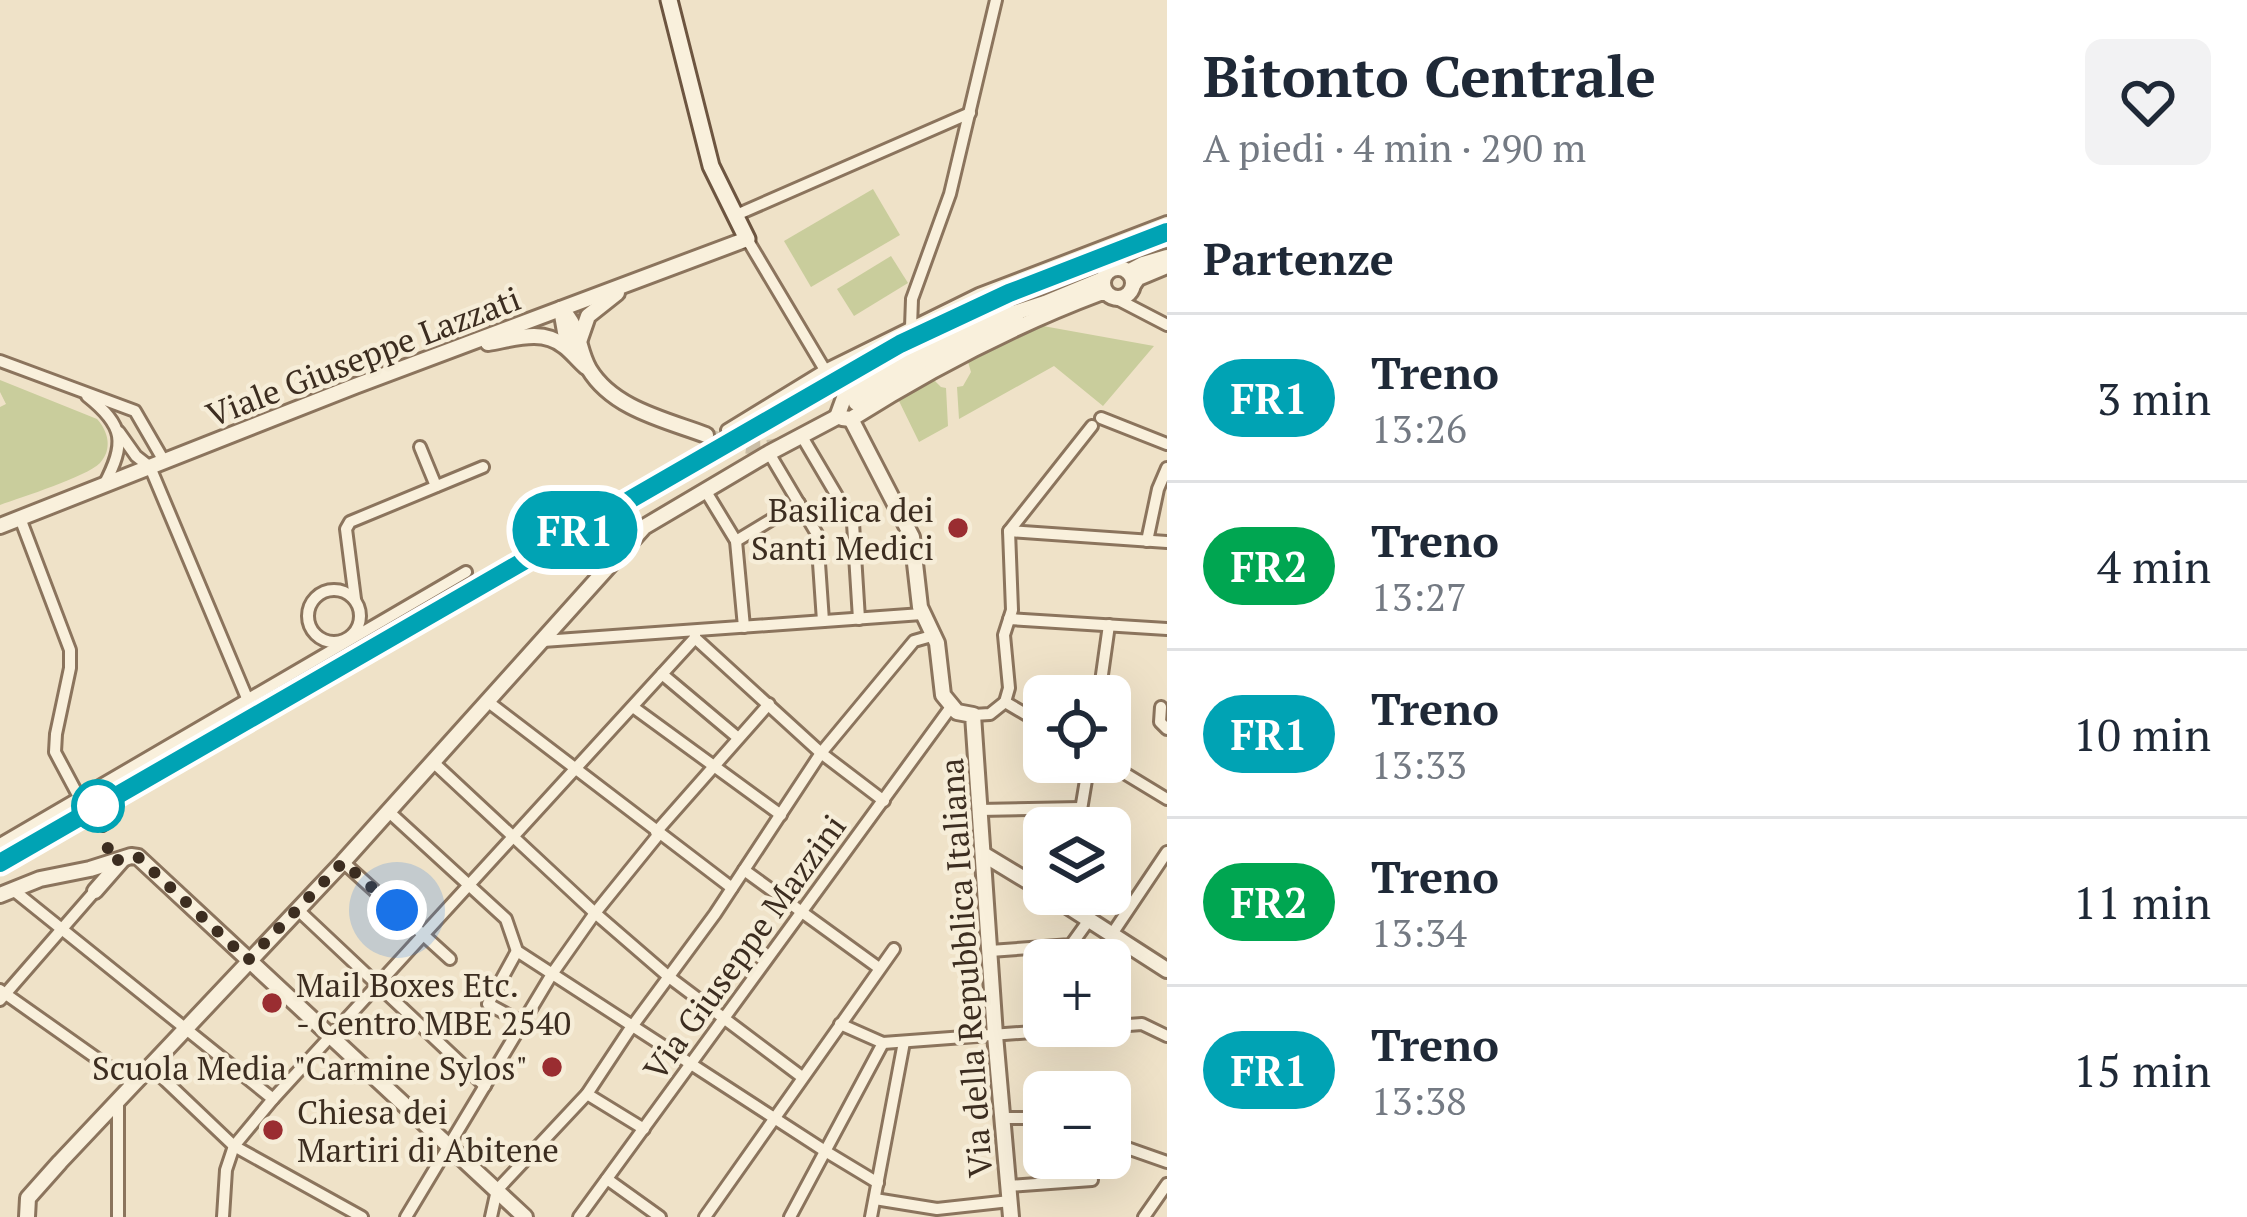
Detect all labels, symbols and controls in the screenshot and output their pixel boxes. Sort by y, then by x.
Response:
text: Bitonto Centrale [1203,38,1656,113]
button: heart [2085,39,2211,165]
text: A piedi · 4 min · 290 m [1203,121,1586,173]
text: Partenze [1203,228,1394,288]
street label: Viale Giuseppe Lazzati [200,276,526,436]
text: Treno [1371,342,1499,402]
text: 3 min [2097,368,2211,428]
text: FR1 [1230,370,1308,426]
text: 13:26 [1371,402,1467,454]
place label: Basilica dei Santi Medici [751,488,934,569]
line badge: FR1 [506,491,644,569]
text: FR1 [536,502,614,558]
text: Treno [1371,510,1499,570]
marker: Basilica dei Santi Medici [945,515,971,541]
text: 4 min [2097,536,2211,596]
text: FR2 [1230,538,1308,594]
text: 13:27 [1371,570,1467,622]
map controls [1023,675,1131,1179]
button: locate [1023,675,1131,783]
text: Treno [1371,678,1499,738]
text: 10 min [2073,704,2211,764]
text: FR1 [1230,706,1308,762]
text: 13:33 [1371,738,1467,790]
street label: Via della Repubblica Italiana [929,757,1001,1179]
unlabelled marker [73,781,123,831]
street label: Via Giuseppe Mazzini [633,806,855,1088]
button: layers [1023,807,1131,915]
text: Treno [1371,846,1499,906]
text: 11 min [2073,872,2211,932]
text: FR2 [1230,874,1308,930]
your location [367,880,427,940]
text: 13:34 [1371,906,1467,958]
button: + [1023,939,1131,1047]
place label: Mail Boxes Etc. - Centro MBE 2540 [296,963,571,1044]
marker: Mail Boxes Etc. - Centro MBE 2540 [259,990,285,1016]
text: Treno [1371,1014,1499,1074]
text: 15 min [2073,1040,2211,1100]
text: FR1 [1230,1042,1308,1098]
place label: Scuola Media "Carmine Sylos" [92,1046,528,1089]
marker: Scuola Media "Carmine Sylos" [539,1054,565,1080]
button: − [1023,1071,1131,1179]
text: 13:38 [1371,1074,1467,1126]
place label: Chiesa dei Martiri di Abitene [297,1090,559,1171]
marker: Chiesa dei Martiri di Abitene [260,1117,286,1143]

